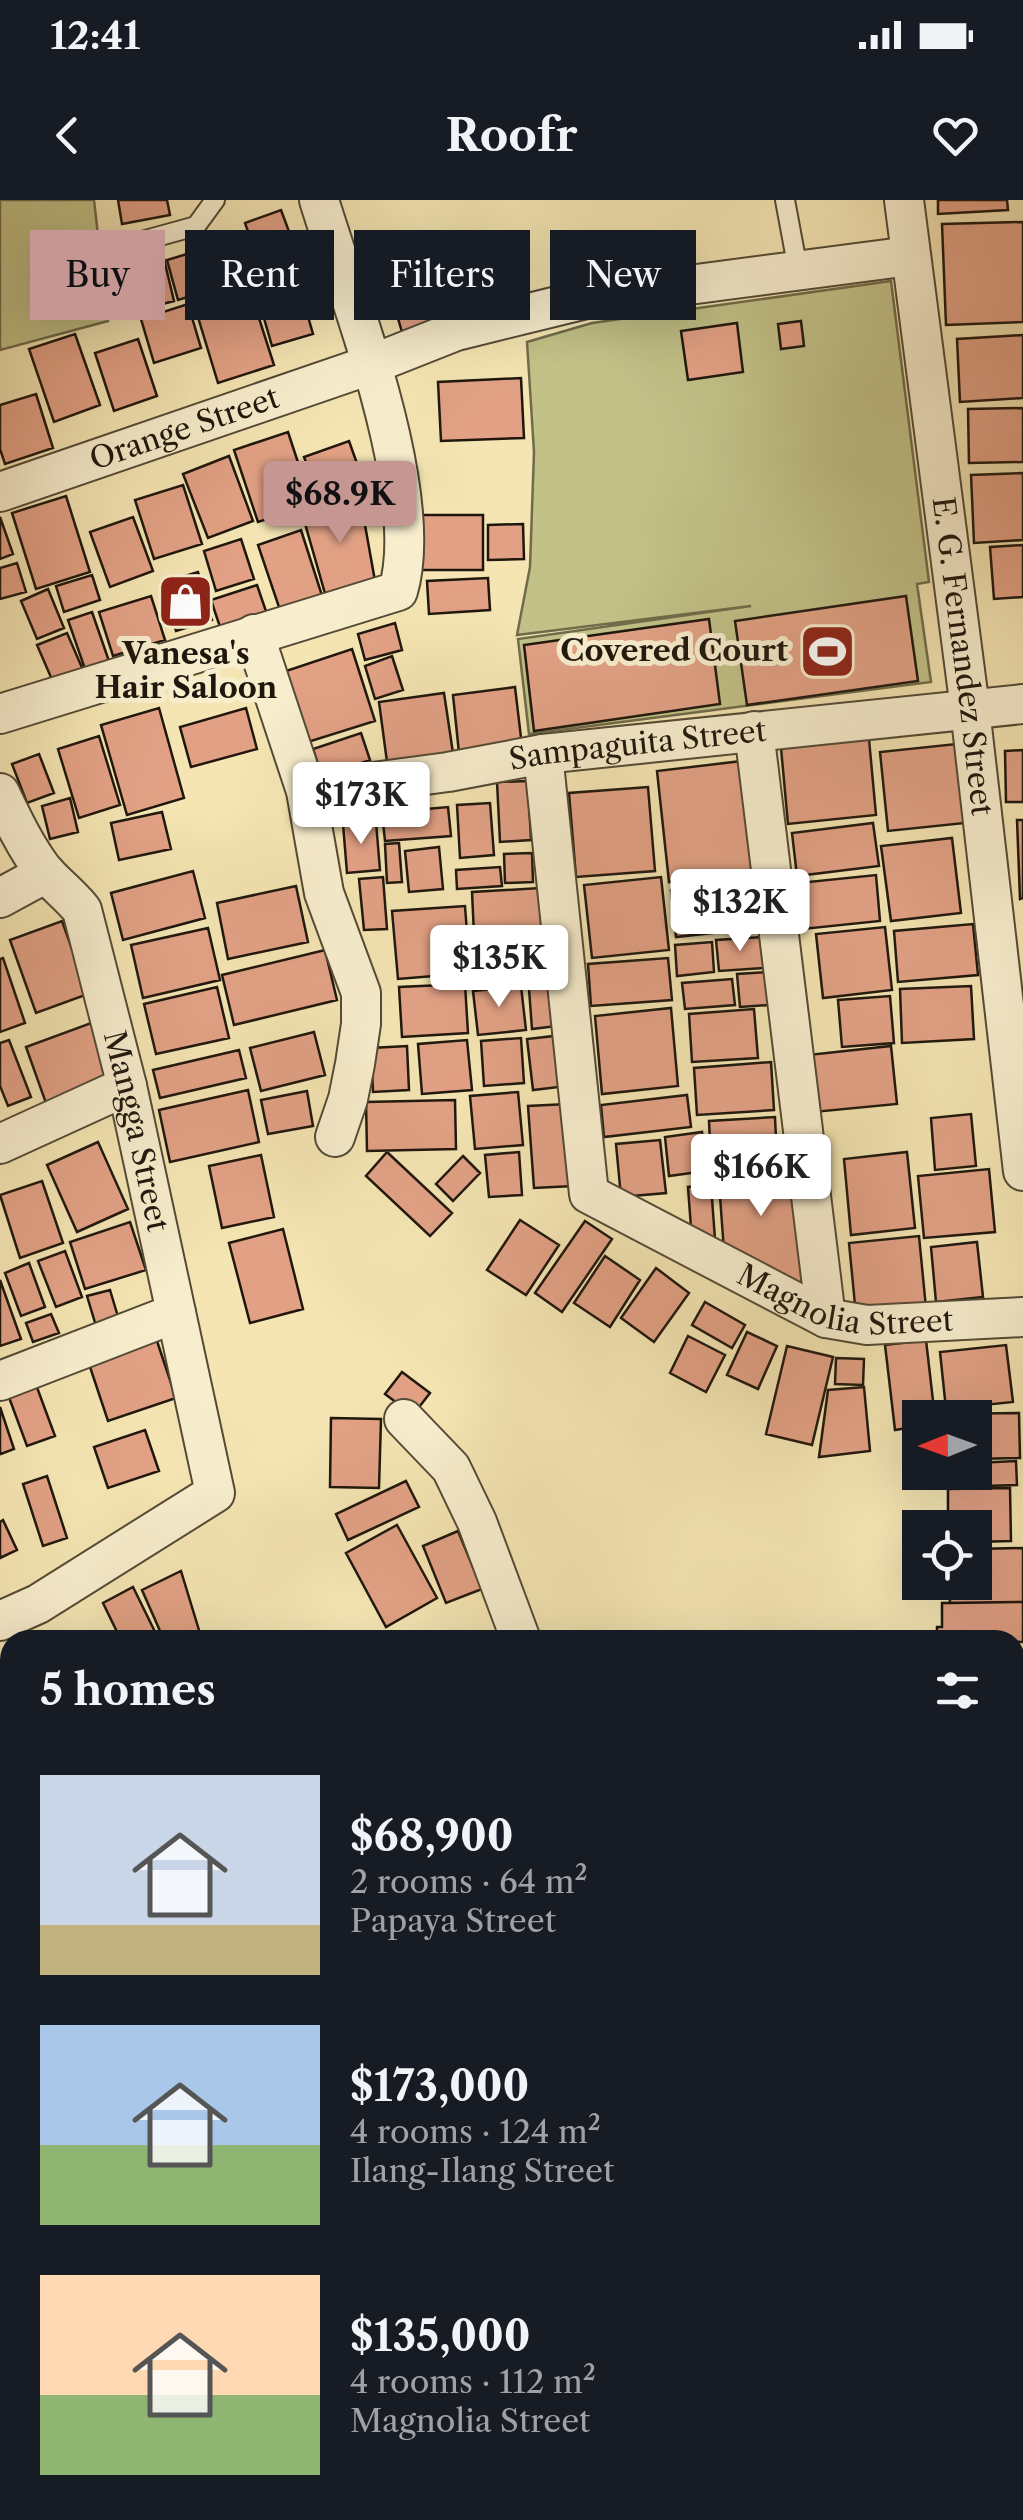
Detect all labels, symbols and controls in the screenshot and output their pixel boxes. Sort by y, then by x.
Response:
text: 12:41 [50,12,140,59]
text: Roofr [445,107,578,163]
icon: back [40,108,95,163]
icon: heart [928,108,983,163]
chip: Buy [30,230,165,320]
chip: Rent [185,230,334,320]
chip: Filters [354,230,530,320]
chip: New [550,230,696,320]
street label: Orange Street [85,379,284,478]
pin: $68.9K [259,461,421,546]
text: $68.9K [285,474,395,513]
street label: E. G. Fernandez Street [925,495,1001,818]
shop icon: Vanesa's Hair Saloon [156,571,216,631]
sports icon: Covered Court [797,621,857,681]
place label: Covered Court [560,632,788,669]
place label: Vanesa's Hair Saloon [95,635,278,706]
street label: Sampaguita Street [506,712,768,778]
pin: $173K [291,762,431,847]
text: $173K [315,775,407,814]
pin: $132K [670,869,810,954]
text: $132K [693,882,787,921]
pin: $135K [429,925,569,1010]
text: $135K [452,938,546,977]
street label: Mangga Street [96,1027,177,1235]
pin: $166K [691,1134,831,1219]
text: $166K [713,1147,809,1186]
street label: Magnolia Street [731,1256,954,1343]
north arrow [902,1400,992,1490]
map controls [902,1400,992,1600]
button: locate [902,1510,992,1600]
icon: filters [930,1663,985,1718]
text: 5 homes [40,1664,216,1716]
text: $68,900 [350,1810,514,1862]
icon: home [120,1815,240,1935]
text: 2 rooms · 64 m² [350,1862,588,1901]
text: Papaya Street [350,1901,556,1940]
text: $173,000 [350,2060,529,2112]
icon: home [120,2065,240,2185]
text: 4 rooms · 124 m² [350,2112,601,2151]
text: Ilang-Ilang Street [350,2151,614,2190]
text: $135,000 [350,2310,531,2362]
icon: home [120,2315,240,2435]
text: 4 rooms · 112 m² [350,2362,596,2401]
text: Magnolia Street [350,2401,590,2440]

